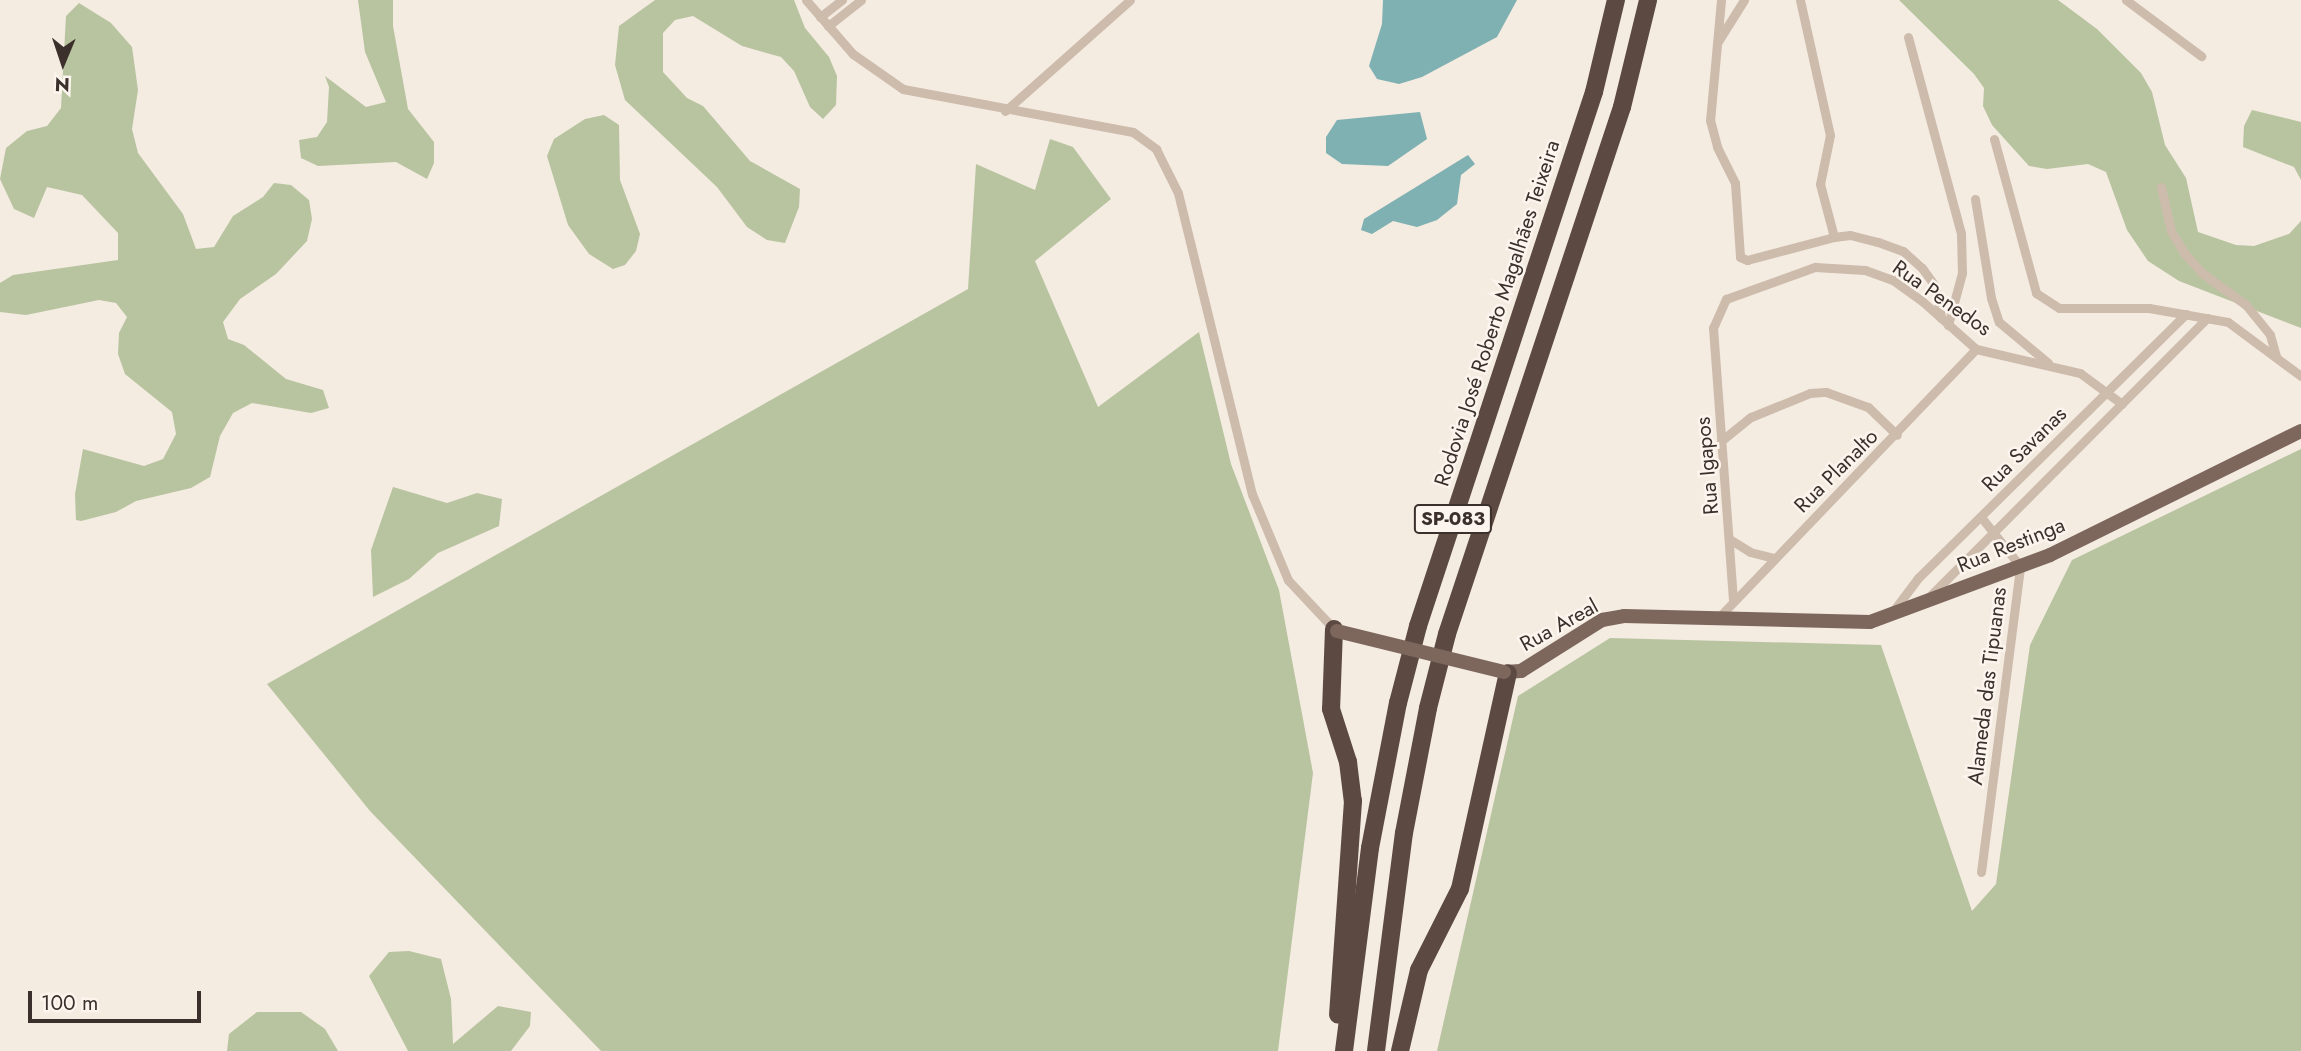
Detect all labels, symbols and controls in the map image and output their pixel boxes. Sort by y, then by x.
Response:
north arrow [28,28,98,98]
text: N [54,71,70,98]
street label: Rodovia José Roberto Magalhães Teixeira [1429,137,1565,489]
street label: Rua Penedos [1888,255,1996,341]
street label: Rua Savanas [1976,401,2072,497]
street label: Rua Igapos [1690,416,1724,516]
street label: Rua Planalto [1789,424,1883,518]
road number: SP-083 [1413,504,1493,534]
street label: Rua Restinga [1954,512,2068,578]
street label: Alameda das Tipuanas [1962,586,2012,786]
street label: Rua Areal [1515,593,1603,657]
scale bar [32,978,205,1022]
text: 100 m [41,988,98,1018]

